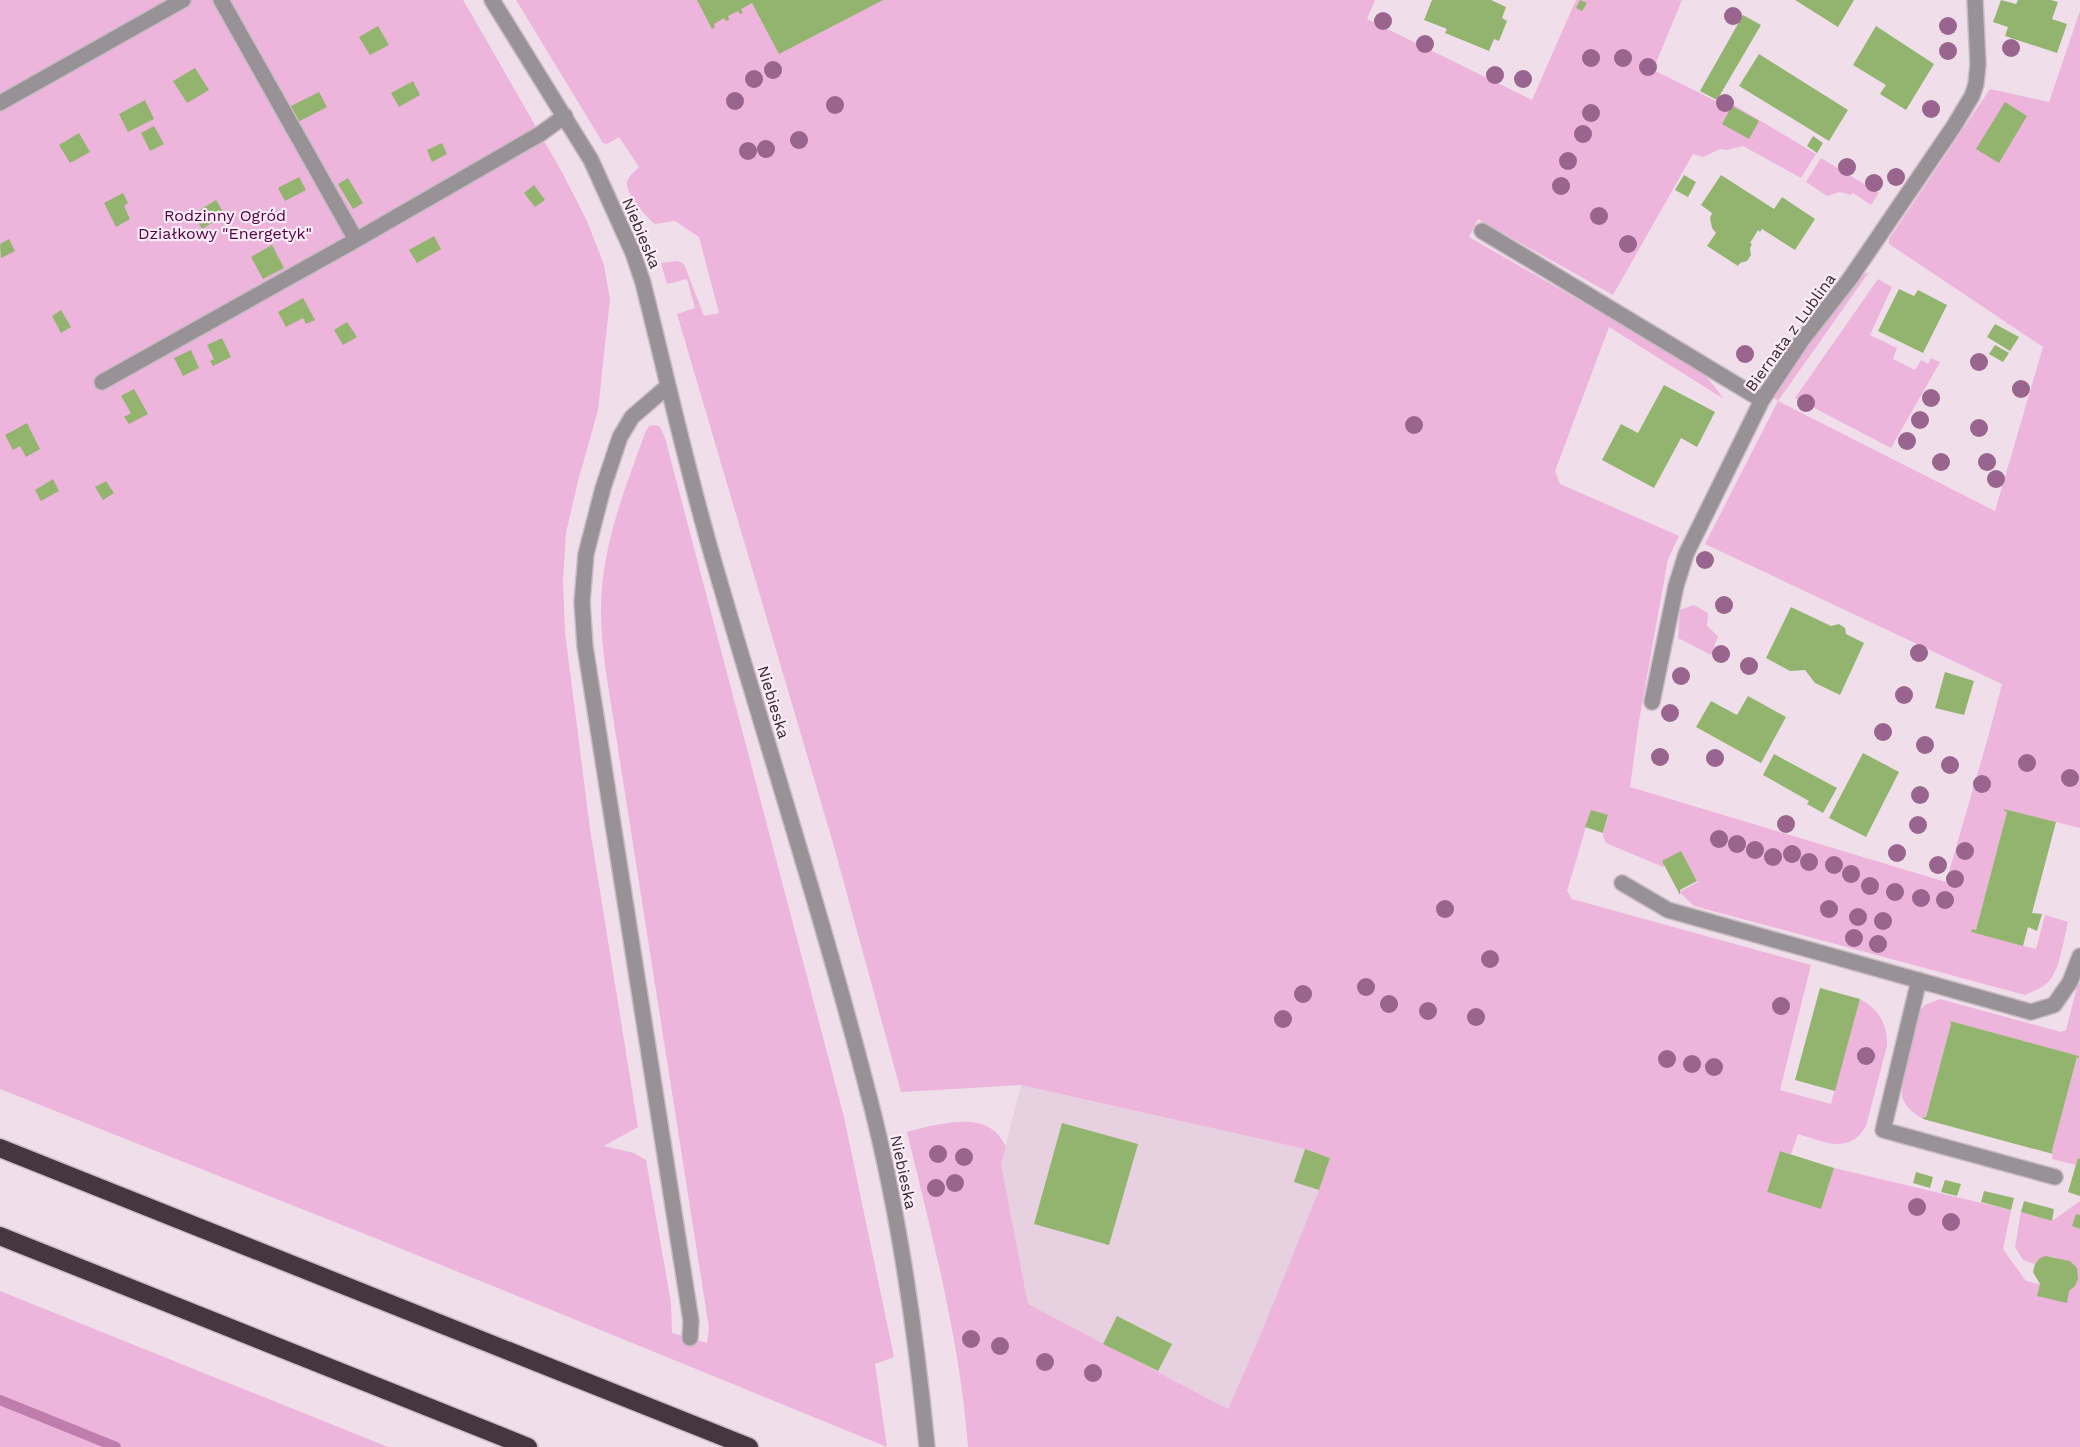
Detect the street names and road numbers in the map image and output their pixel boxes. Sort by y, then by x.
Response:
street label: Niebieska [618,195,665,271]
street label: Biernata z Lublina [1741,270,1840,395]
street label: Niebieska [753,663,794,741]
street label: Niebieska [886,1133,921,1211]

